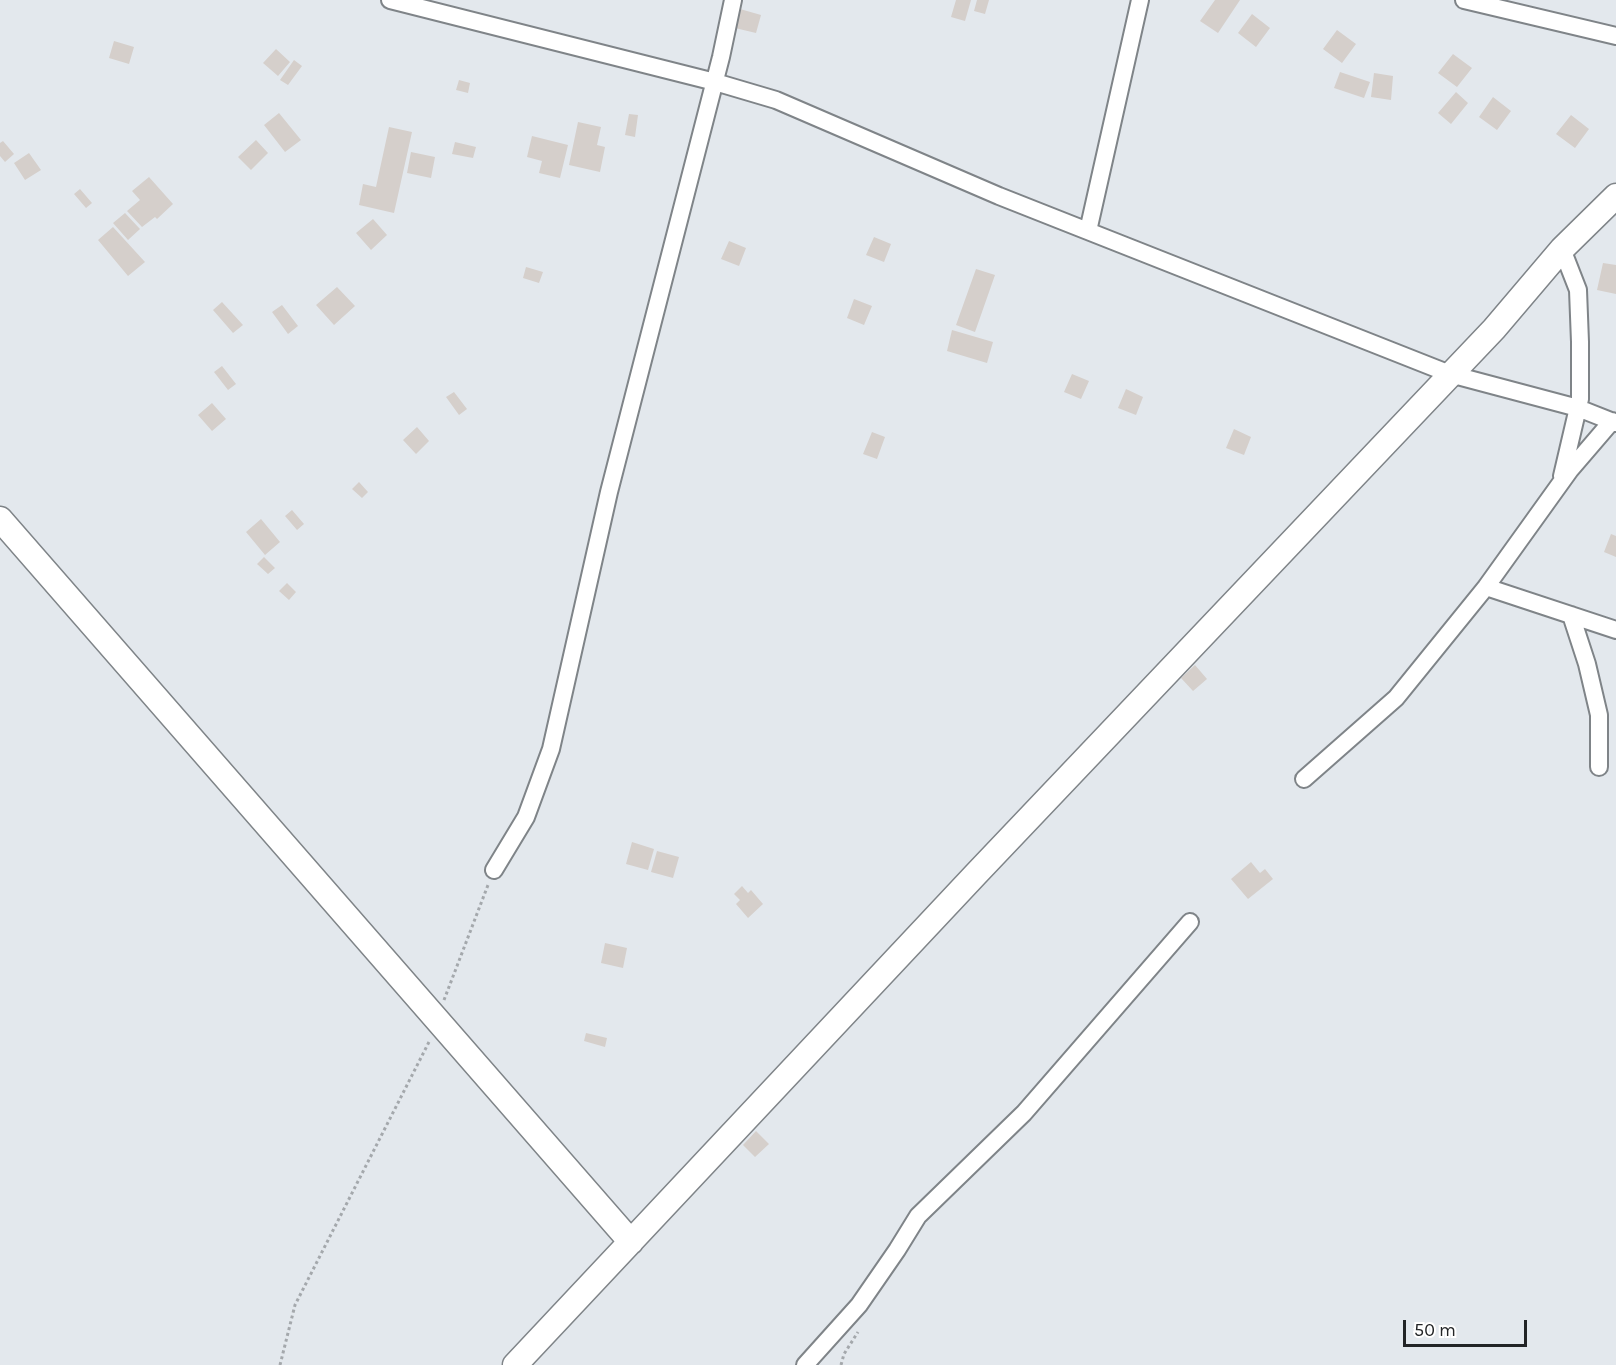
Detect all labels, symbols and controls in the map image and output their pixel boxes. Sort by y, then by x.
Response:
scale bar [1406,1308,1530,1346]
text: 50 m [1414,1319,1456,1341]

